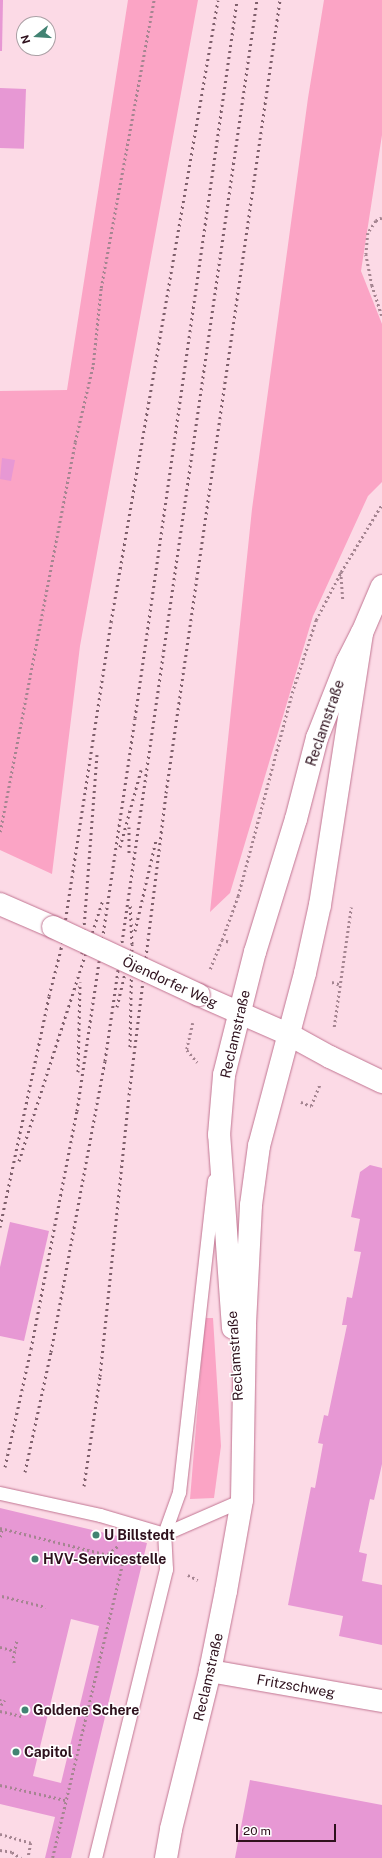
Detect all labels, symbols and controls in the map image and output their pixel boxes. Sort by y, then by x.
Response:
north arrow [16,16,56,56]
text: N [18,33,32,45]
street label: Reclamstraße [302,678,348,768]
street label: Öjendorfer Weg [120,953,220,1011]
street label: Reclamstraße [217,988,253,1080]
street label: Reclamstraße [223,1310,247,1402]
place label: U Billstedt [104,1527,175,1543]
marker: U Billstedt [91,1530,101,1540]
place label: HVV-Servicestelle [43,1551,166,1567]
marker: HVV-Servicestelle [30,1554,40,1564]
street label: Reclamstraße [190,1631,226,1723]
street label: Fritzschweg [256,1671,336,1701]
place label: Goldene Schere [33,1702,139,1718]
marker: Goldene Schere [20,1705,30,1715]
place label: Capitol [24,1744,72,1760]
marker: Capitol [11,1747,21,1757]
scale bar [238,1816,338,1842]
text: 20 m [243,1824,271,1838]

